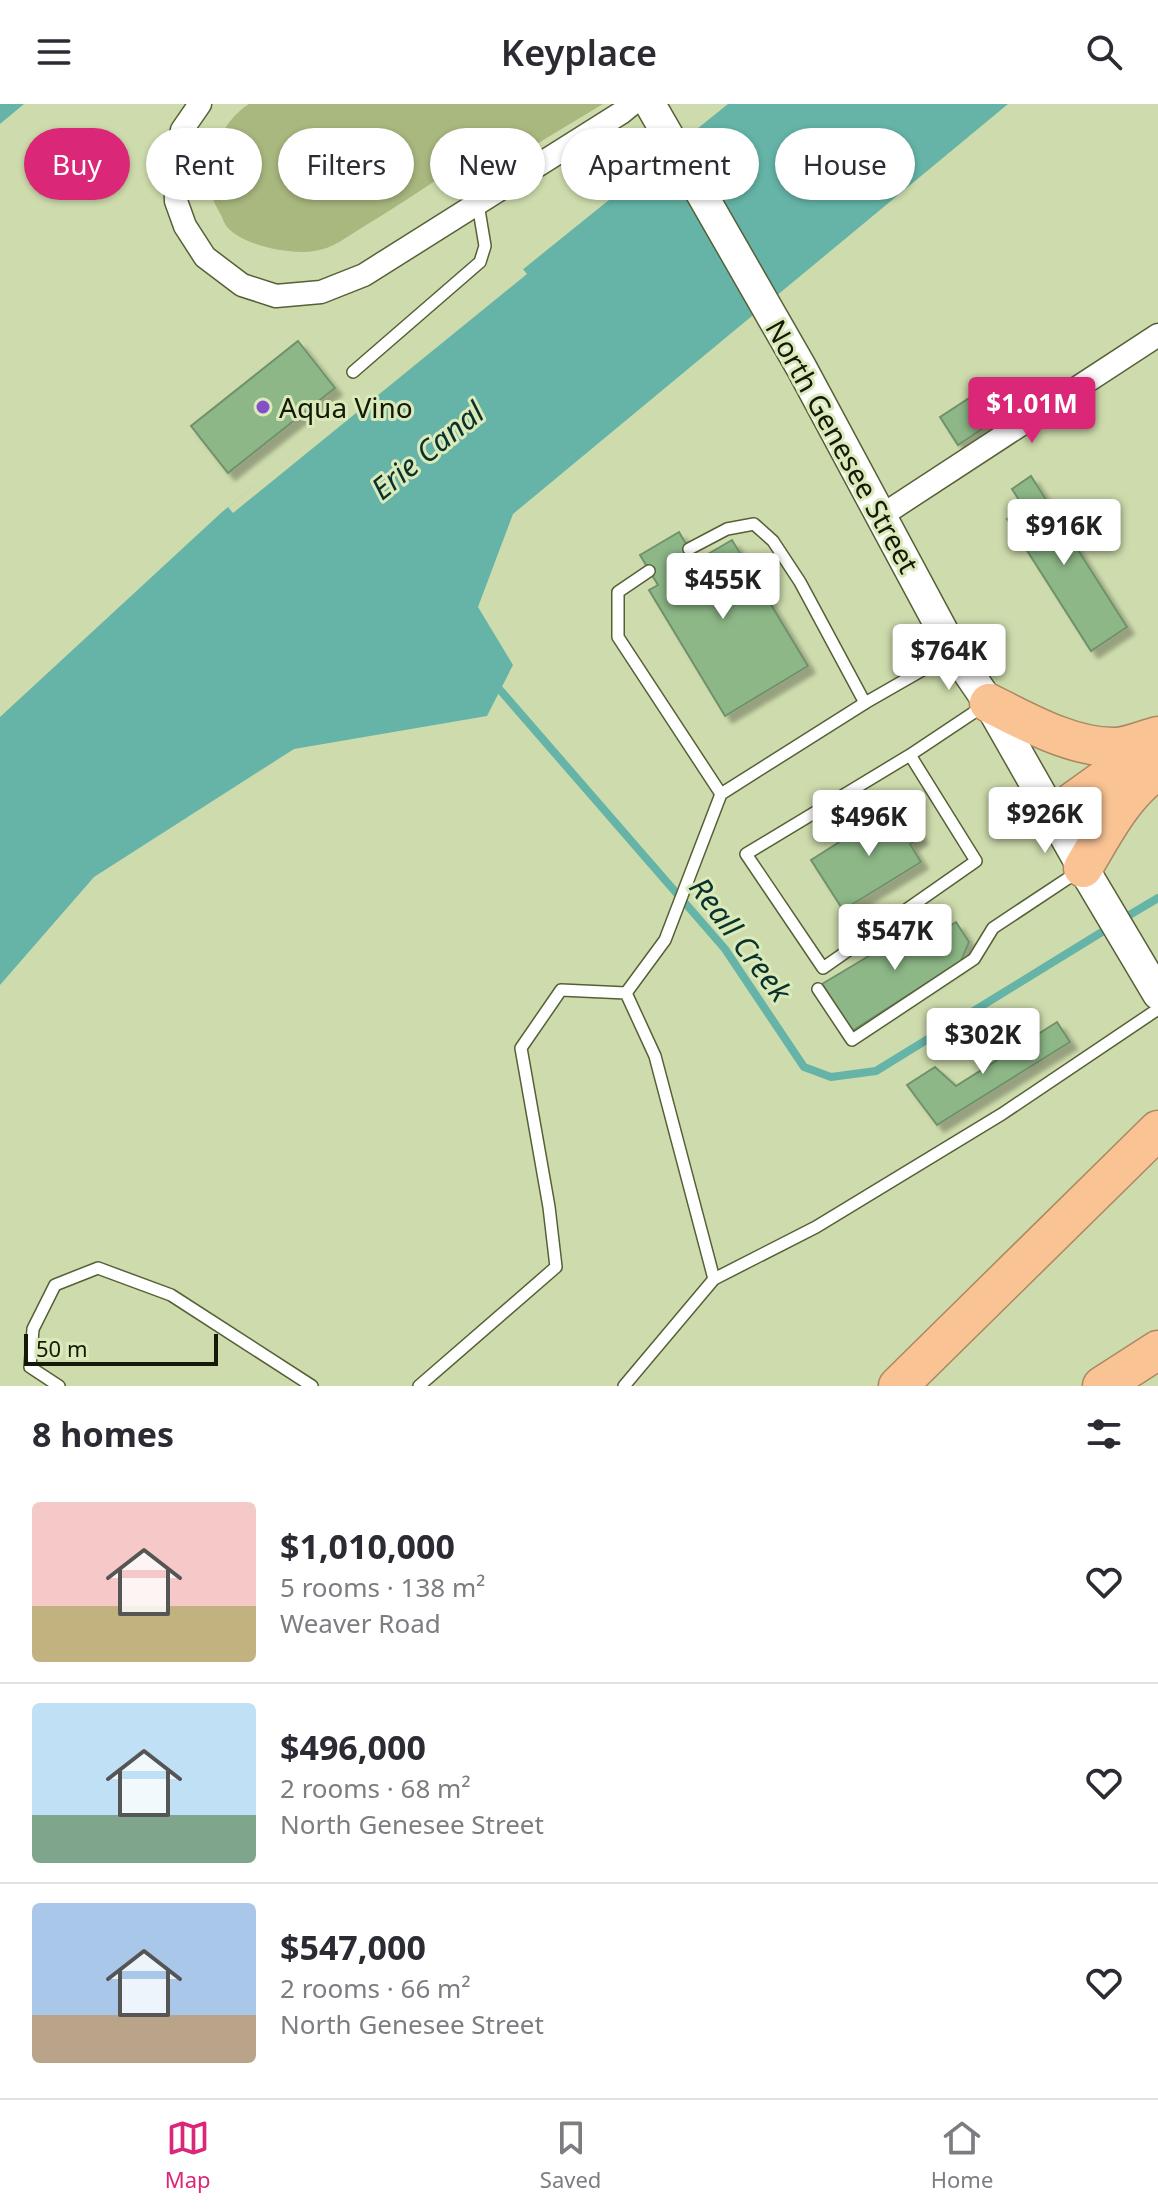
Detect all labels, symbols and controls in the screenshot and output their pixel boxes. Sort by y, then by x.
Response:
text: Keyplace [501,28,657,77]
icon: menu [32,30,76,74]
icon: search [1082,30,1126,74]
chip: Buy [24,128,130,200]
chip: Rent [146,128,262,200]
chip: Filters [278,128,414,200]
chip: New [430,128,545,200]
chip: Apartment [561,128,759,200]
chip: House [775,128,915,200]
street label: North Genesee Street [757,313,929,579]
pin: $1.01M [967,377,1097,445]
text: $1.01M [986,385,1078,421]
place label: Aqua Vino [279,388,413,426]
water label: Erie Canal [362,391,493,508]
marker: Aqua Vino [254,398,272,416]
pin: $916K [1008,499,1120,567]
text: $916K [1026,507,1102,543]
pin: $455K [667,553,779,621]
text: $455K [685,561,761,597]
pin: $764K [893,624,1005,692]
text: $764K [911,632,987,668]
pin: $926K [989,787,1101,855]
pin: $496K [813,790,925,858]
text: $926K [1007,795,1083,831]
text: $496K [831,798,907,834]
water label: Reall Creek [681,868,802,1011]
pin: $547K [839,904,951,972]
text: $547K [857,912,933,948]
pin: $302K [927,1008,1039,1076]
text: $302K [945,1016,1021,1052]
scale bar [24,1330,218,1366]
text: 50 m [36,1333,87,1363]
text: 8 homes [32,1411,174,1457]
icon: filters [1082,1412,1126,1456]
text: $1,010,000 [280,1523,455,1569]
icon: home [96,1534,192,1630]
icon: heart [1082,1560,1126,1604]
text: 5 rooms · 138 m² [280,1569,485,1605]
text: Weaver Road [280,1605,441,1641]
text: $496,000 [280,1724,426,1770]
icon: home [96,1735,192,1831]
icon: heart [1082,1761,1126,1805]
text: 2 rooms · 68 m² [280,1770,470,1806]
text: North Genesee Street [280,1806,544,1842]
text: $547,000 [280,1924,426,1970]
icon: home [96,1935,192,2031]
icon: heart [1082,1961,1126,2005]
text: 2 rooms · 66 m² [280,1970,470,2006]
text: North Genesee Street [280,2006,544,2042]
tab: Map [165,2116,211,2194]
tab: Saved [540,2116,601,2194]
tab: Home [931,2116,993,2194]

